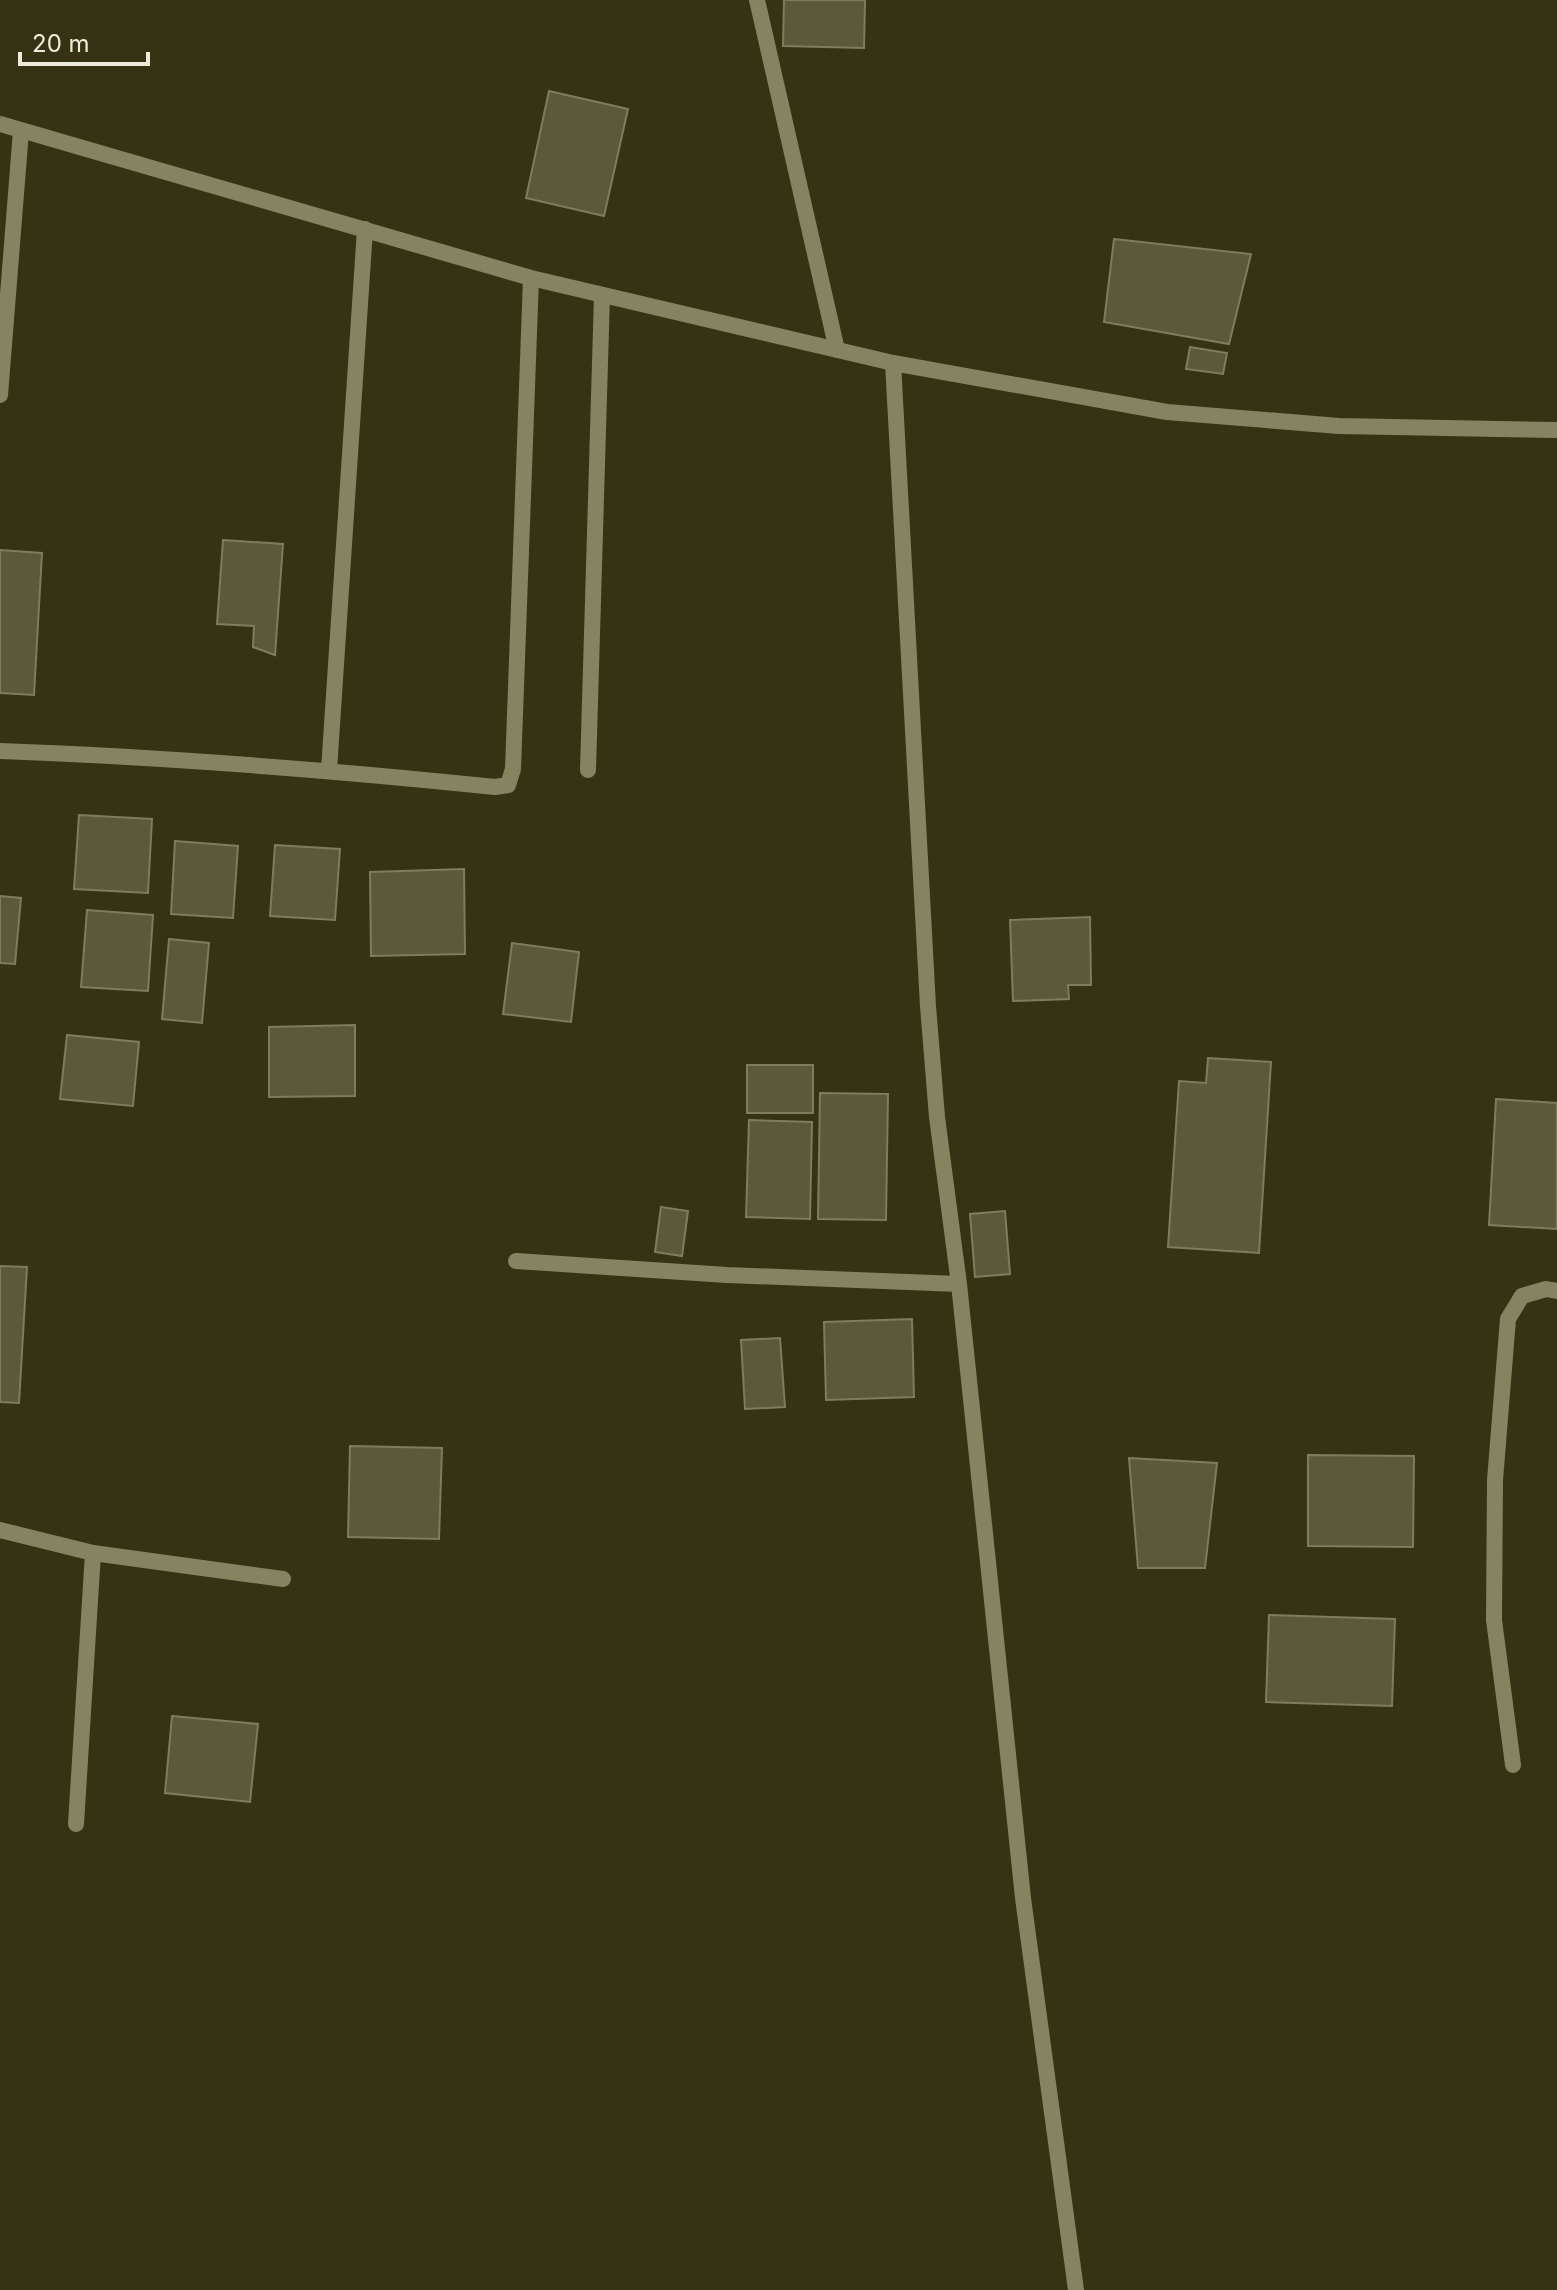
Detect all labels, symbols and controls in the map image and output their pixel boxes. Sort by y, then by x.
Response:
scale bar [20,16,148,66]
text: 20 m [32,29,90,58]

